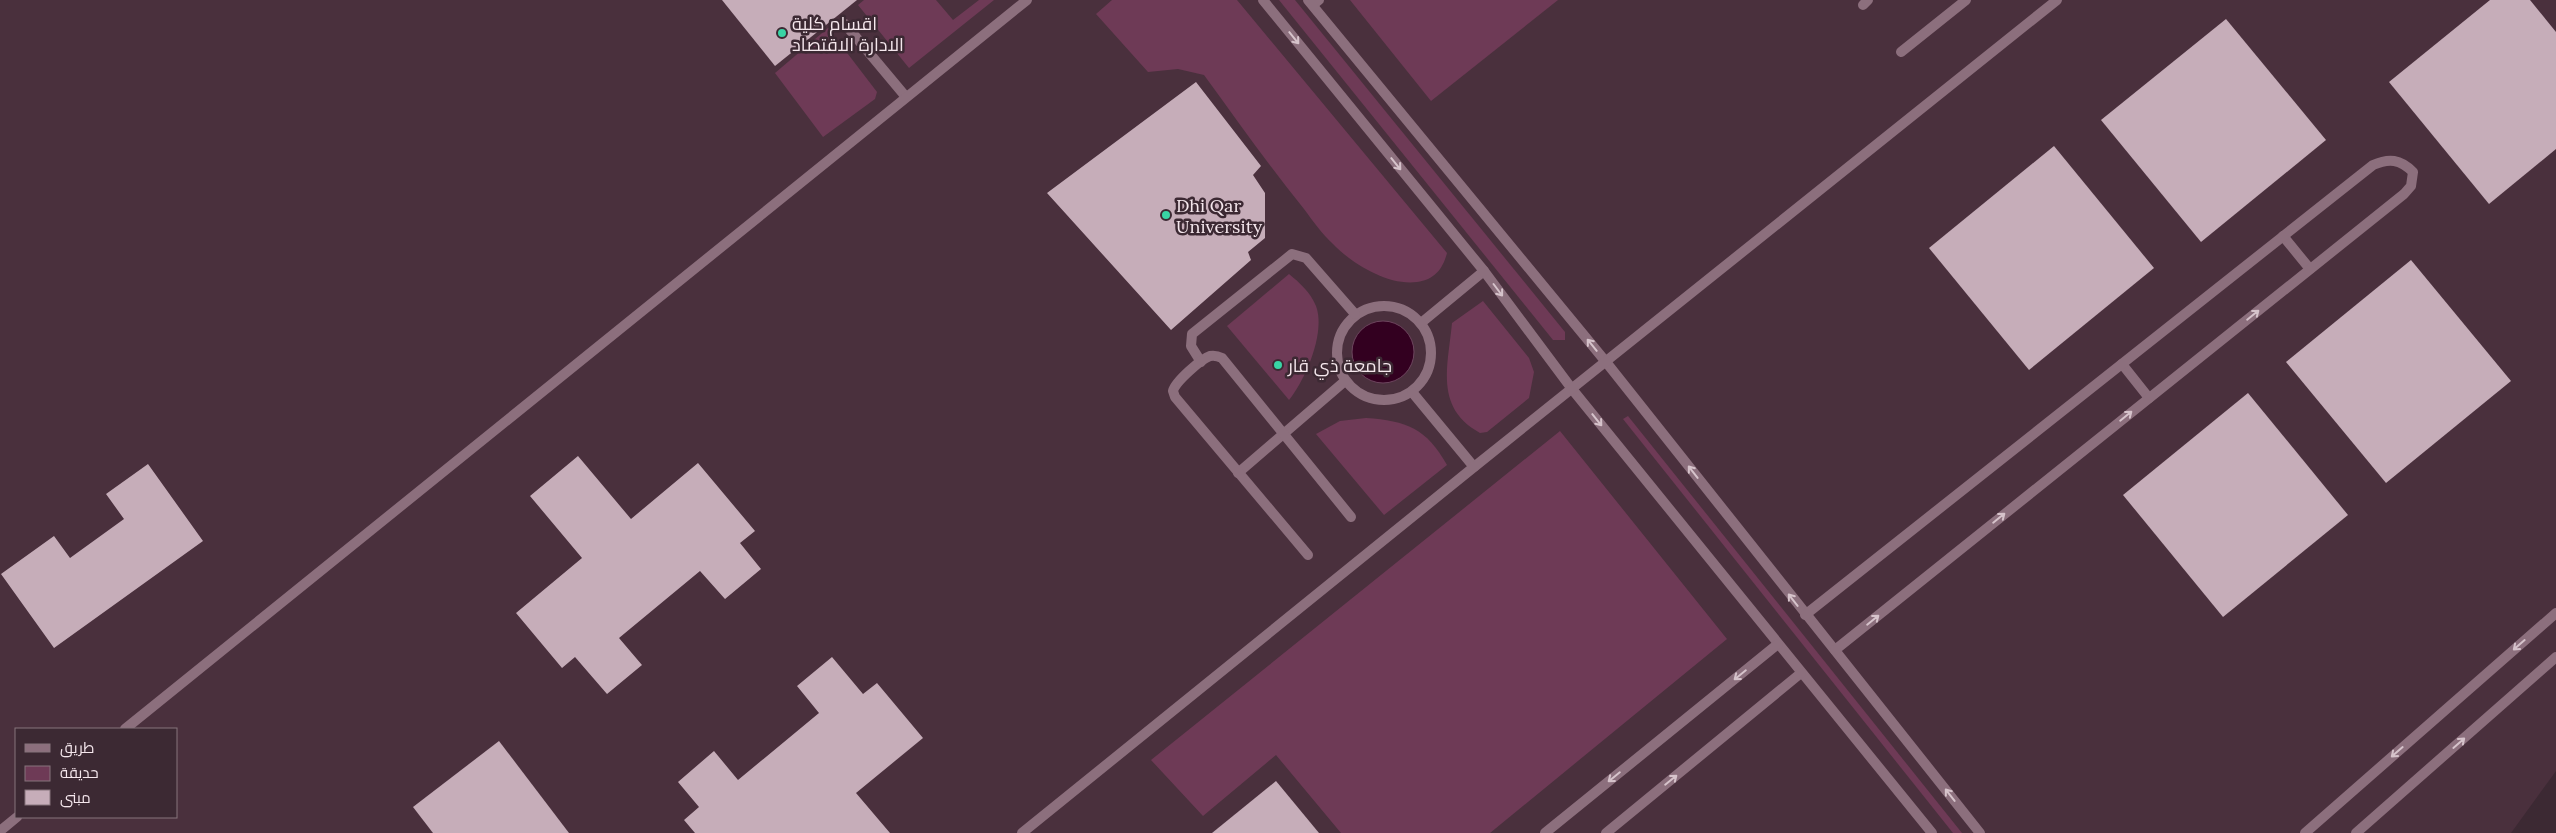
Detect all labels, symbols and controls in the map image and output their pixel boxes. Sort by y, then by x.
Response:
place label: اقسام كلية الادارة الاقتصاد [792,12,904,56]
marker: اقسام كلية الادارة الاقتصاد [776,27,788,39]
one-way arrow [1288,31,1299,44]
one-way arrow [1391,157,1402,170]
place label: Dhi Qar University [1176,194,1263,238]
marker: Dhi Qar University [1160,209,1172,221]
one-way arrow [1493,283,1504,296]
one-way arrow [2246,309,2259,320]
one-way arrow [1586,338,1597,351]
place label: جامعة ذي قار [1287,354,1392,380]
marker: جامعة ذي قار [1272,359,1284,371]
one-way arrow [2119,411,2132,422]
one-way arrow [1591,413,1602,426]
one-way arrow [1687,466,1698,479]
one-way arrow [1993,512,2006,523]
one-way arrow [1788,594,1799,607]
one-way arrow [1866,614,1879,625]
one-way arrow [2513,639,2526,650]
one-way arrow [1734,670,1747,681]
legend [15,728,178,818]
one-way arrow [2452,737,2465,749]
text: طريق [60,738,94,758]
one-way arrow [2391,747,2404,758]
text: حديقة [60,763,99,782]
one-way arrow [1607,772,1620,783]
one-way arrow [1664,774,1677,785]
text: مبنى [60,788,91,808]
one-way arrow [1944,789,1955,802]

